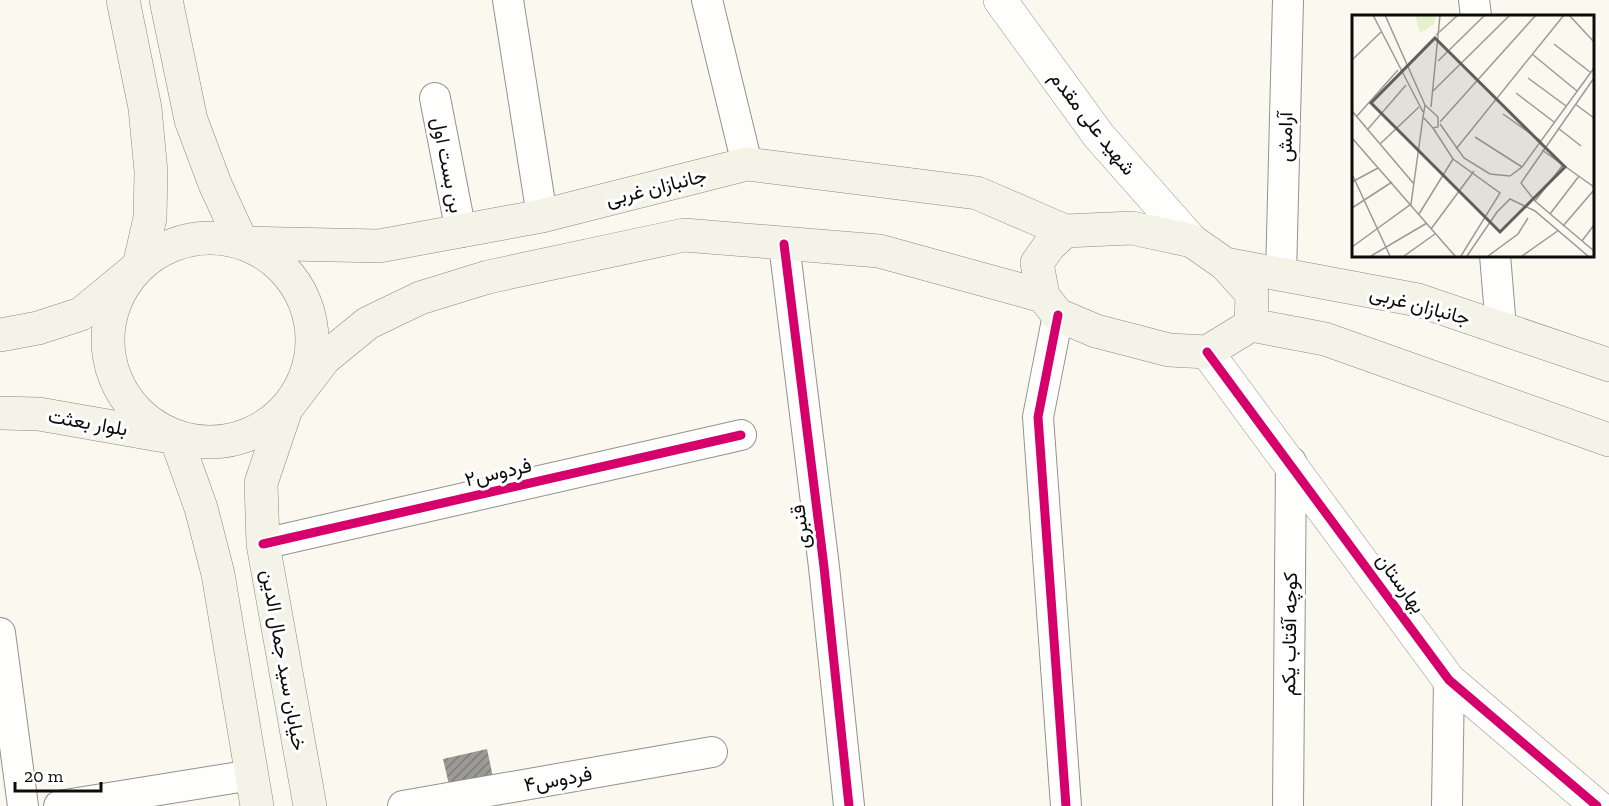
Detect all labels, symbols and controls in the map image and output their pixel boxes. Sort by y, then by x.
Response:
inset map [1352,15,1594,256]
street label: شهید علی مقدم [1044,66,1141,181]
street label: آرامش [1273,110,1298,162]
street label: بن بست اول [426,115,469,215]
street label: جانبازان غربی [603,163,709,212]
street label: جانبازان غربی [1367,280,1473,331]
street label: بلوار بعثت [46,403,130,442]
street label: فردوس۲ [462,453,534,492]
street label: قنبری [785,503,816,551]
street label: بهارستان [1370,548,1431,618]
street label: خیابان سید جمال الدین [256,568,312,752]
street label: کوچه آفتاب یکم [1276,572,1304,696]
scale bar [15,755,100,793]
street label: فردوس۴ [522,761,594,798]
text: 20 m [24,765,64,787]

